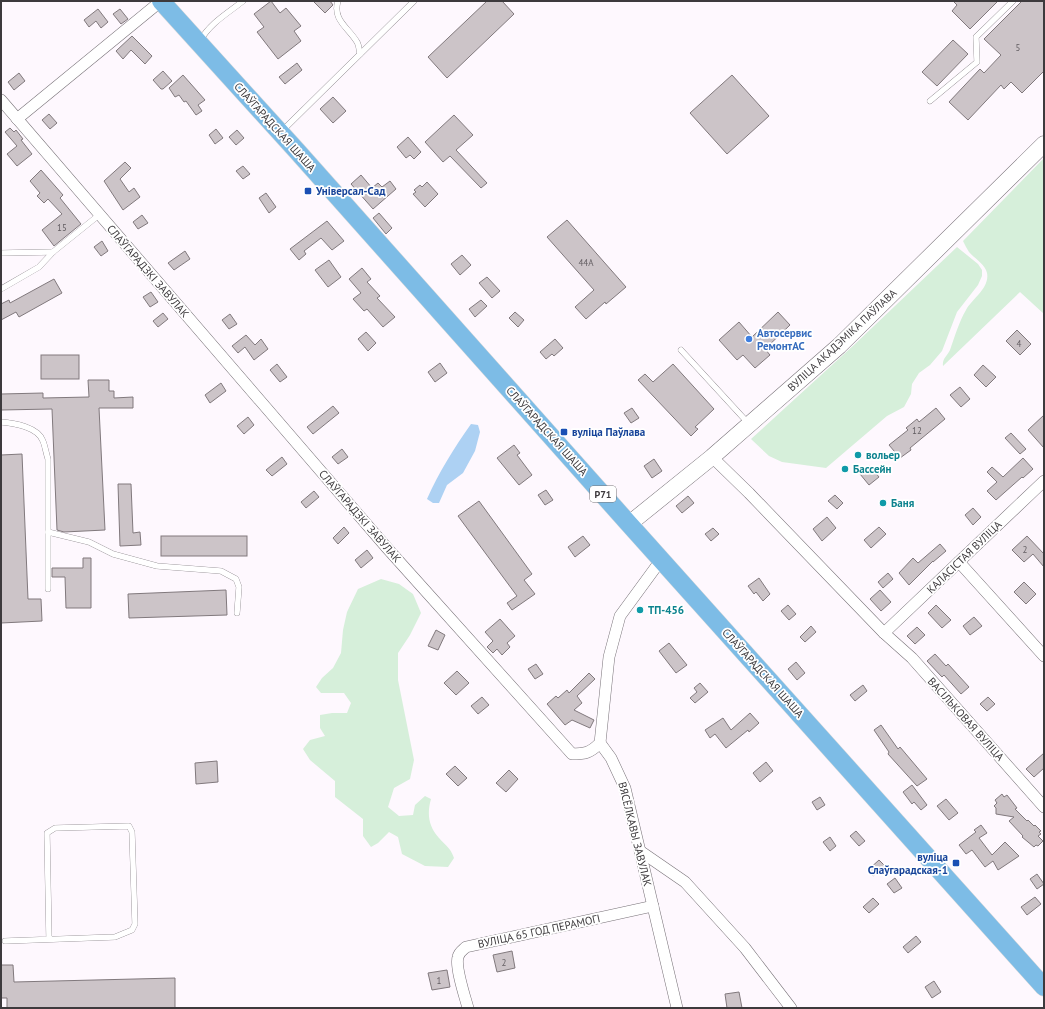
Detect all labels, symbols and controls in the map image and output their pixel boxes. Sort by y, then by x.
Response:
house number: 5 [1016,42,1021,53]
street label: СЛАЎГАРАДСКАЯ ШАША [231,79,319,175]
place label: Універсал-Сад [315,184,386,198]
marker: Універсал-Сад [303,186,313,196]
house number: 15 [57,222,67,233]
street label: СЛАЎГАРАДЗКІ ЗАВУЛАК [104,222,192,320]
house number: 44А [578,257,594,268]
street label: ВУЛІЦА АКАДЭМІКА ПАЎЛАВА [784,285,900,394]
place label: Автосервис РемонтАС [757,326,812,353]
marker: Автосервис РемонтАС [744,334,754,344]
house number: 4 [1017,338,1022,349]
street label: СЛАЎГАРАДСКАЯ ШАША [503,383,591,479]
place label: вуліца Паўлава [572,425,645,439]
house number: 12 [912,425,922,436]
marker: вуліца Паўлава [559,427,569,437]
place label: вольер [866,448,900,462]
marker: вольер [853,450,863,460]
place label: Бассейн [853,462,891,476]
marker: Бассейн [840,464,850,474]
street label: СЛАЎГАРАДЗКІ ЗАВУЛАК [316,467,404,565]
road number: Р71 [590,486,616,502]
place label: Баня [891,496,914,510]
marker: Баня [878,498,888,508]
street label: КАЛАСІСТАЯ ВУЛІЦА [924,517,1005,596]
house number: 2 [1023,544,1028,555]
place label: ТП-456 [648,603,684,617]
marker: ТП-456 [635,605,645,615]
street label: СЛАЎГАРАДСКАЯ ШАША [719,625,807,721]
street label: ВАСІЛЬКОВАЯ ВУЛІЦА [925,674,1007,764]
street label: ВЯСЁЛКАВЫ ЗАВУЛАК [615,780,655,888]
place label: вуліца Слаўгарадская-1 [868,850,948,877]
marker: вуліца Слаўгарадская-1 [951,858,961,868]
street label: ВУЛІЦА 65 ГОД ПЕРАМОГІ [476,911,602,951]
house number: 2 [502,957,507,968]
house number: 1 [437,975,442,986]

